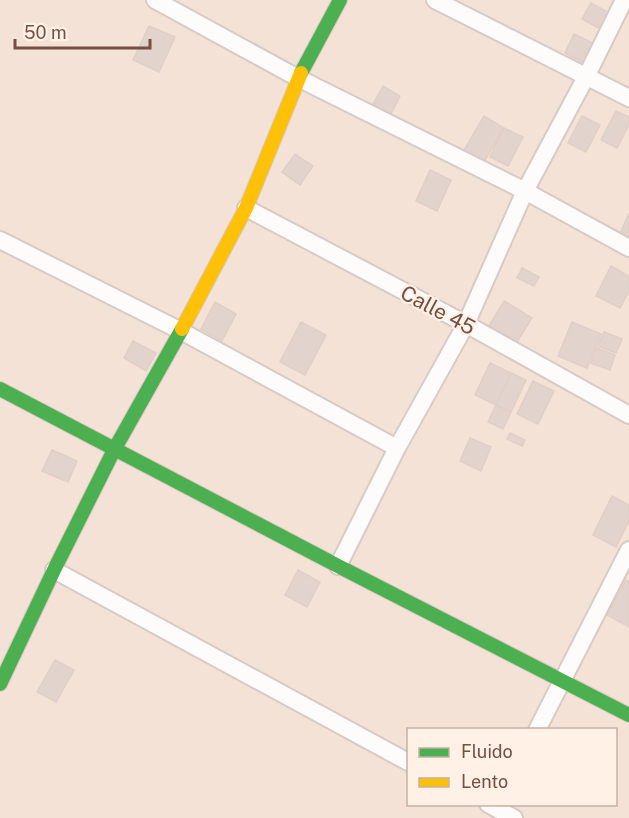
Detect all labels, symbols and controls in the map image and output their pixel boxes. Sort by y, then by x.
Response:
scale bar [15,12,150,50]
text: 50 m [24,22,67,43]
street label: Calle 45 [396,280,480,340]
legend [407,728,617,806]
text: Fluido [461,741,513,762]
text: Lento [461,771,508,792]

